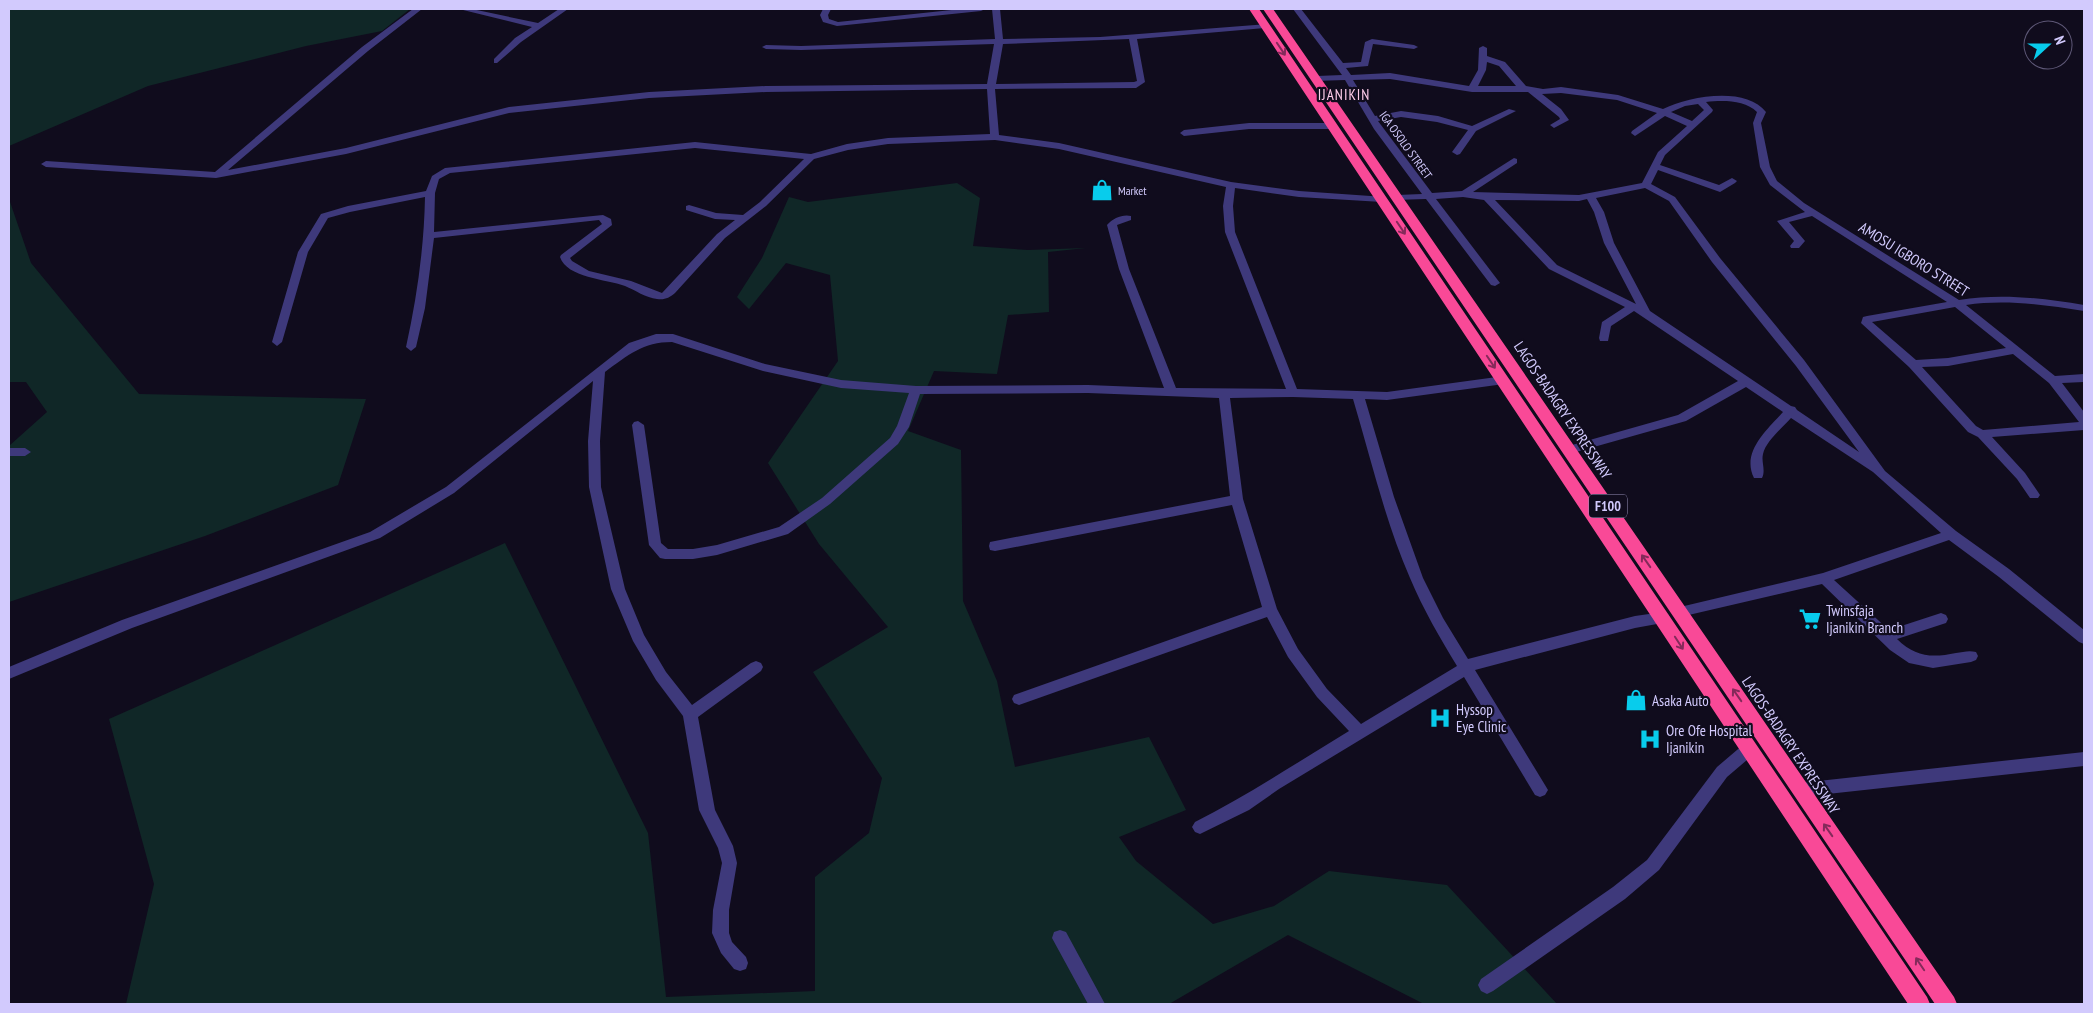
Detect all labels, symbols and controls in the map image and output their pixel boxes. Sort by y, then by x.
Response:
north arrow [2023,20,2073,70]
text: N [2050,34,2070,47]
one-way arrow [1276,42,1286,56]
district label: IJANIKIN [1318,85,1370,104]
street label: IGA OSOLO STREET [1376,108,1436,182]
shop icon: Market [1089,177,1115,203]
place label: Market [1118,183,1147,198]
street label: AMOSU IGBORO STREET [1855,217,1973,301]
one-way arrow [1396,220,1406,234]
street label: LAGOS-BADAGRY EXPRESSWAY [1510,338,1616,482]
one-way arrow [1486,355,1496,369]
road number: F100 [1589,494,1627,518]
one-way arrow [1641,554,1651,568]
place label: Twinsfaja Ijanikin Branch [1826,601,1903,637]
supermarket icon: Twinsfaja Ijanikin Branch [1797,606,1823,632]
one-way arrow [1674,636,1684,650]
street label: LAGOS-BADAGRY EXPRESSWAY [1738,673,1844,817]
shop icon: Asaka Auto [1623,687,1649,713]
one-way arrow [1732,689,1742,703]
place label: Asaka Auto [1652,691,1709,710]
place label: Hyssop Eye Clinic [1456,700,1507,736]
hospital icon: Hyssop Eye Clinic [1427,705,1453,731]
place label: Ore Ofe Hospital Ijanikin [1666,721,1753,757]
hospital icon: Ore Ofe Hospital Ijanikin [1637,726,1663,752]
one-way arrow [1823,823,1833,837]
one-way arrow [1915,957,1925,971]

